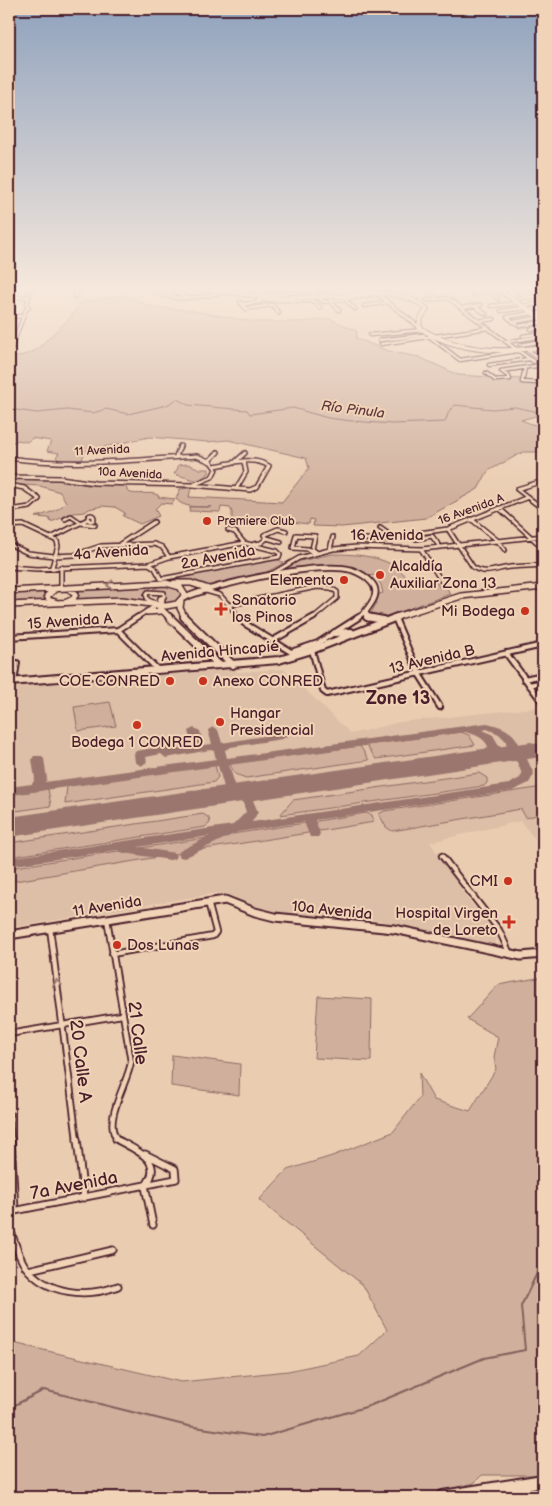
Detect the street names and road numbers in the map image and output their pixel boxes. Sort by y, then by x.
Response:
street label: 11 Avenida [74,442,130,459]
street label: 10a Avenida [97,464,163,483]
street label: 16 Avenida A [436,490,507,528]
street label: 16 Avenida [351,526,423,545]
street label: 4a Avenida [73,540,149,565]
street label: 2a Avenida [179,541,257,574]
street label: 15 Avenida A [27,609,114,634]
street label: Avenida Hincapié [160,637,280,666]
street label: 13 Avenida B [388,640,477,679]
street label: 11 Avenida [71,892,143,921]
street label: 10a Avenida [291,897,373,924]
street label: 21 Calle [123,1000,152,1066]
street label: 20 Calle A [65,1018,96,1104]
street label: 7a Avenida [29,1167,119,1204]

